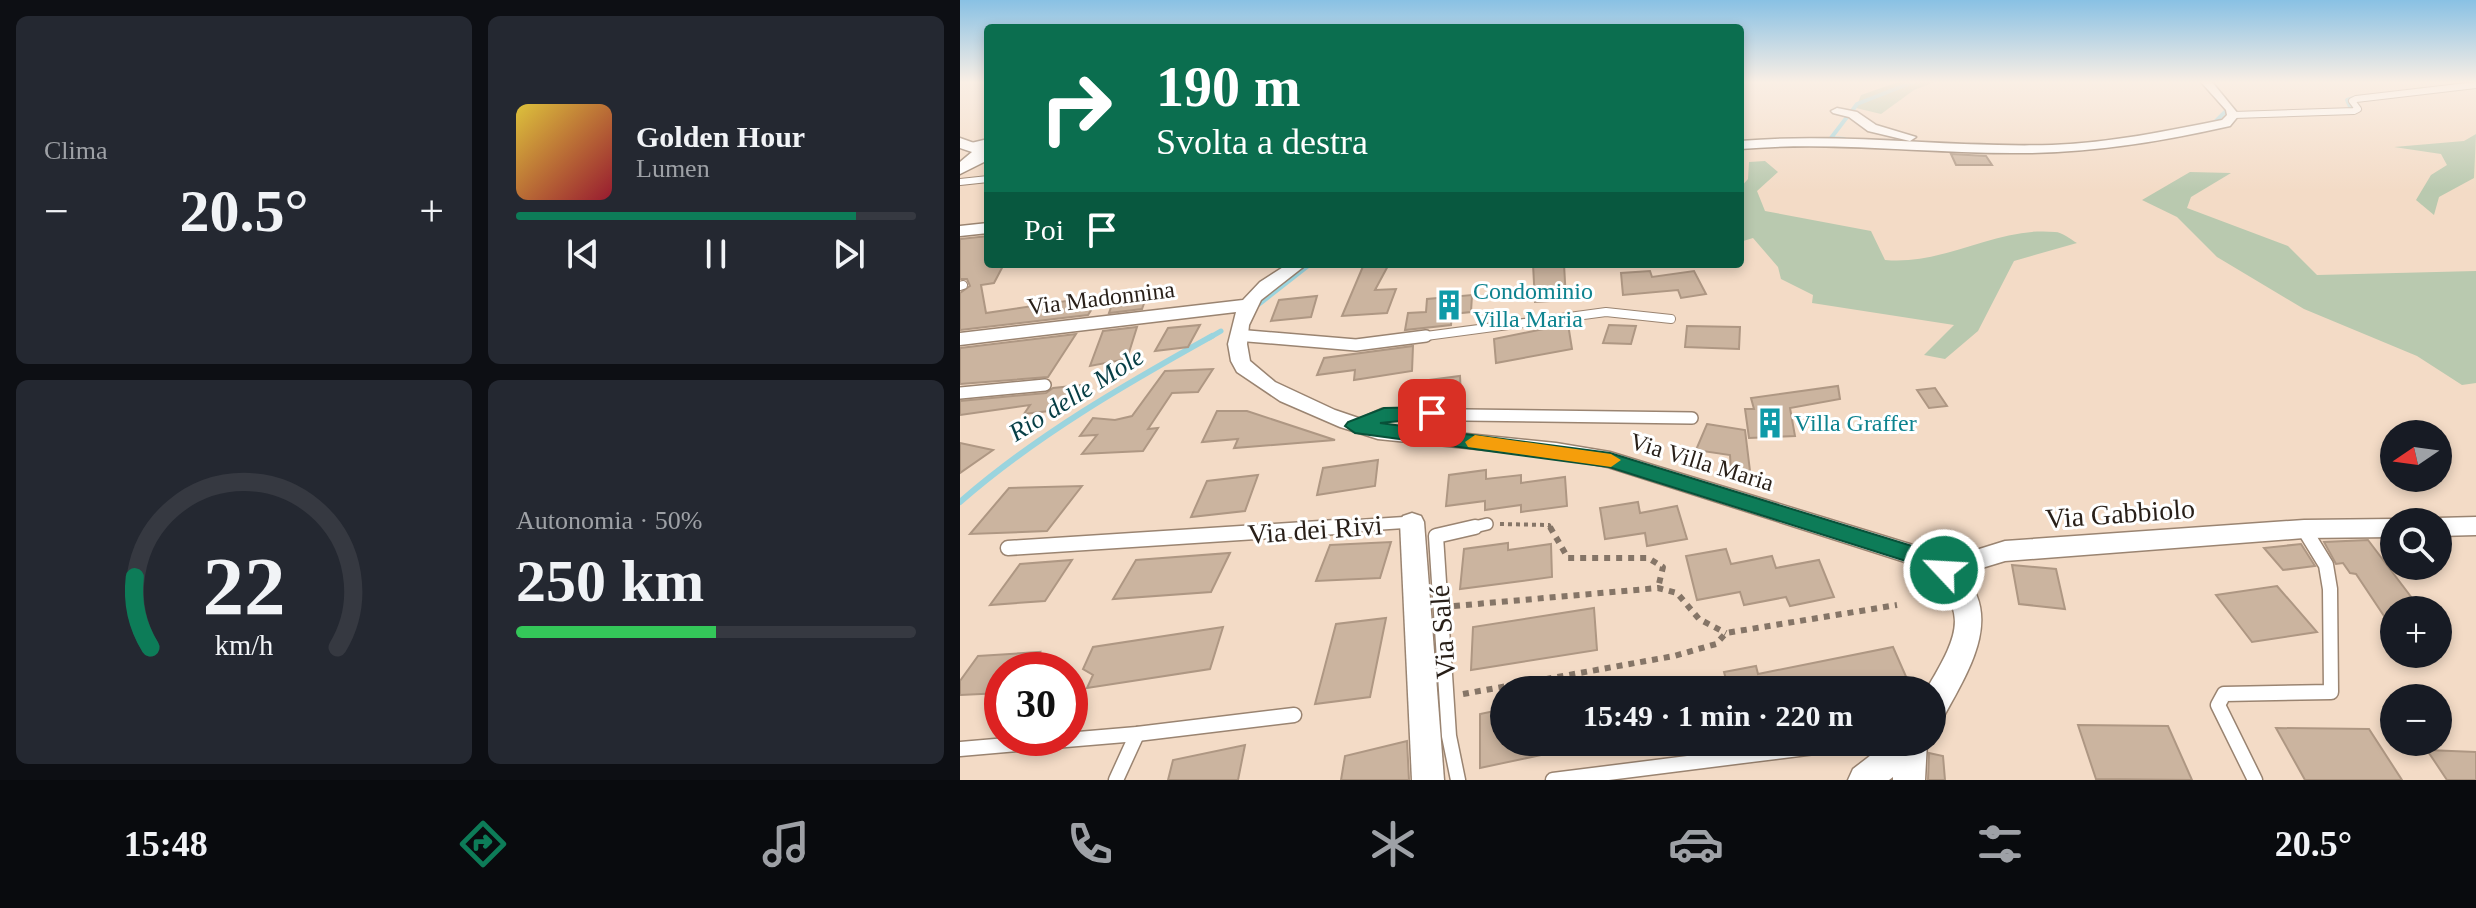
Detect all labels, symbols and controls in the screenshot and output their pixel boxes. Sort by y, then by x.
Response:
icon: right [1024,56,1128,160]
text: 190 m [1156,56,1301,118]
text: Golden Hour [636,120,805,153]
text: Svolta a destra [1156,122,1368,162]
text: Clima [44,136,108,165]
text: Lumen [636,154,710,183]
text: 20.5° [180,178,309,244]
text: − [44,187,69,236]
text: + [419,187,444,236]
icon: arrive [1080,208,1124,252]
text: Poi [1024,213,1064,246]
icon: previous [561,232,605,276]
icon: pause [694,232,738,276]
icon: next [827,232,871,276]
street label: Via Madonnina [1026,276,1177,320]
place label: Condominio Villa Maria [1473,278,1593,332]
building icon: Condominio Villa Maria [1432,288,1466,322]
water label: Rio delle Mole [1003,342,1149,448]
pin [1398,379,1466,447]
icon: arrive [1410,391,1454,435]
building icon: Villa Graffer [1753,406,1787,440]
place label: Villa Graffer [1794,410,1917,436]
north arrow [2380,420,2452,492]
map controls [2380,420,2452,756]
street label: Via Villa Maria [1627,428,1777,496]
street label: Via Gabbiolo [2044,493,2196,534]
text: Autonomia · 50% [516,506,702,535]
button: search [2380,508,2452,580]
street label: Via dei Rivi [1247,509,1384,550]
position arrow [1902,528,1986,612]
text: 22 [202,540,286,632]
text: 250 km [516,548,704,614]
street label: Via Salé [1424,584,1461,680]
button: + [2380,596,2452,668]
text: km/h [215,630,273,661]
speed limit sign: 30 [984,652,1088,756]
button: − [2380,684,2452,756]
text: 15:49 · 1 min · 220 m [1583,699,1853,732]
icon: directions [455,816,511,872]
icon: music [758,816,814,872]
icon: phone [1062,816,1118,872]
icon: climate [1365,816,1421,872]
icon: car [1668,816,1724,872]
icon: filters [1972,816,2028,872]
text: 15:48 [124,824,208,864]
text: 20.5° [2275,824,2352,864]

